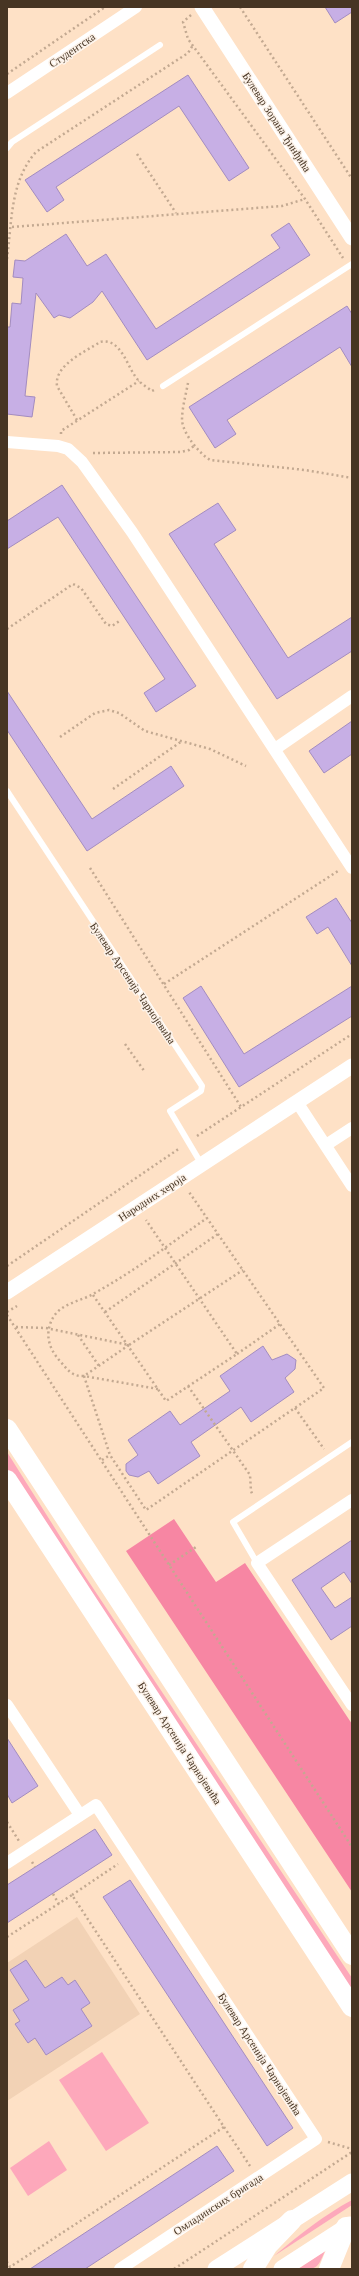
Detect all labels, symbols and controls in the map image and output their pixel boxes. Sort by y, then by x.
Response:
street label: Студентска [47,30,97,70]
street label: Булевар Зорана Ђинђића [240,70,314,174]
street label: Булевар Арсенија Чарнојевића [88,920,178,1046]
street label: Народних хероја [116,1171,188,1223]
street label: Булевар Арсенија Чарнојевића [136,1679,224,1807]
street label: Булевар Арсенија Чарнојевића [216,1990,304,2118]
street label: Омладинских бригада [171,2171,265,2237]

